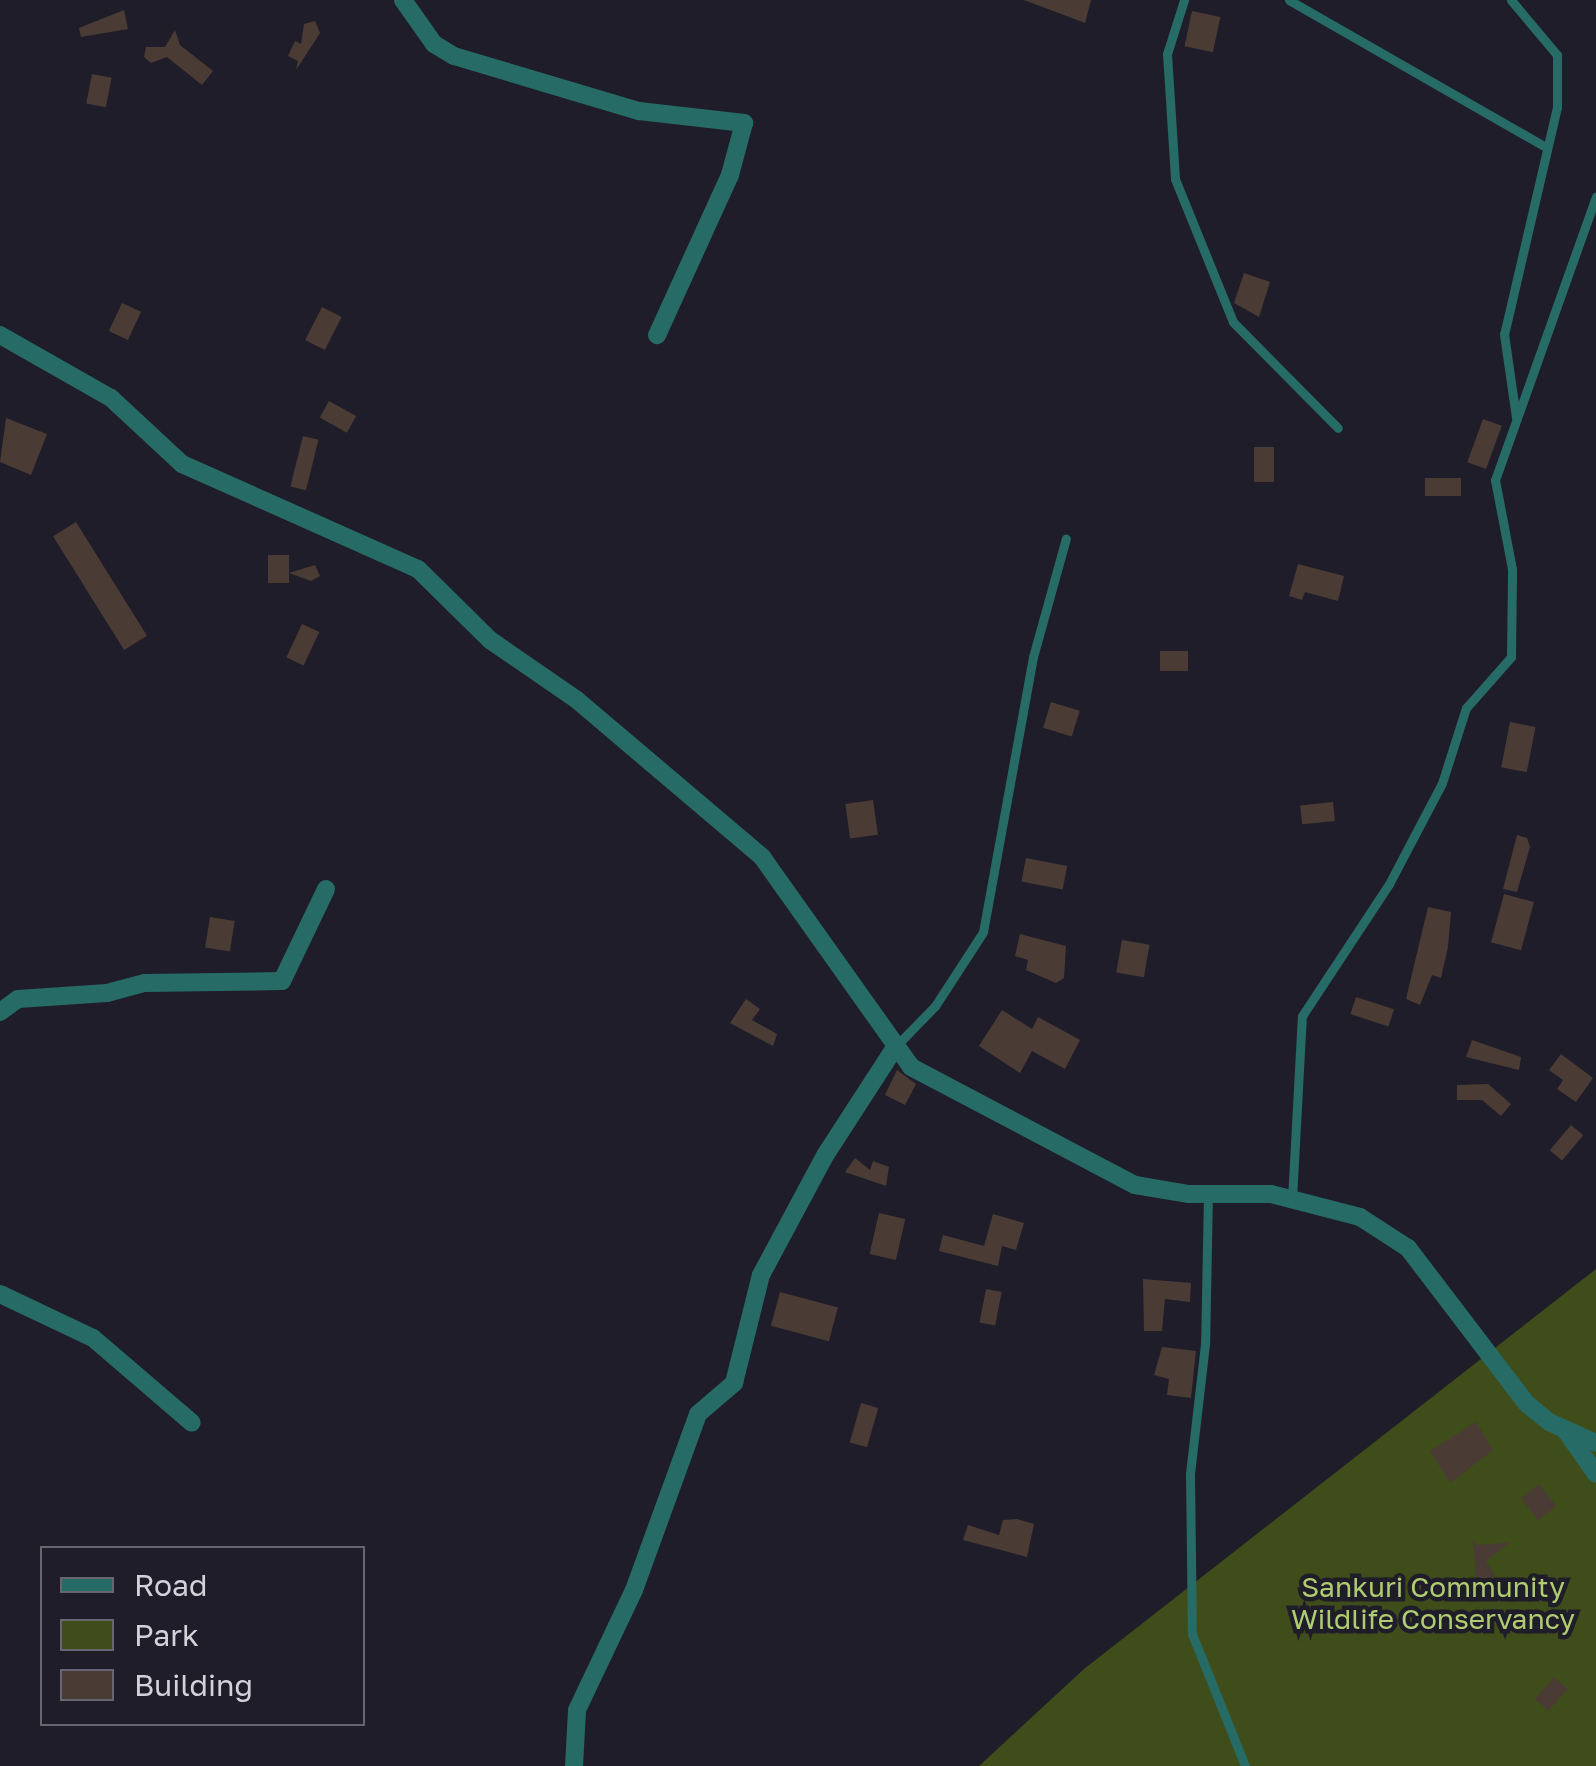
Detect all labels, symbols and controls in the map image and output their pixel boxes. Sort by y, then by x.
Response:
legend [40,1546,365,1726]
text: Road [134,1567,208,1603]
park label: Sankuri Community Wildlife Conservancy [1291,1570,1575,1636]
text: Park [134,1617,199,1653]
text: Building [134,1667,253,1703]

